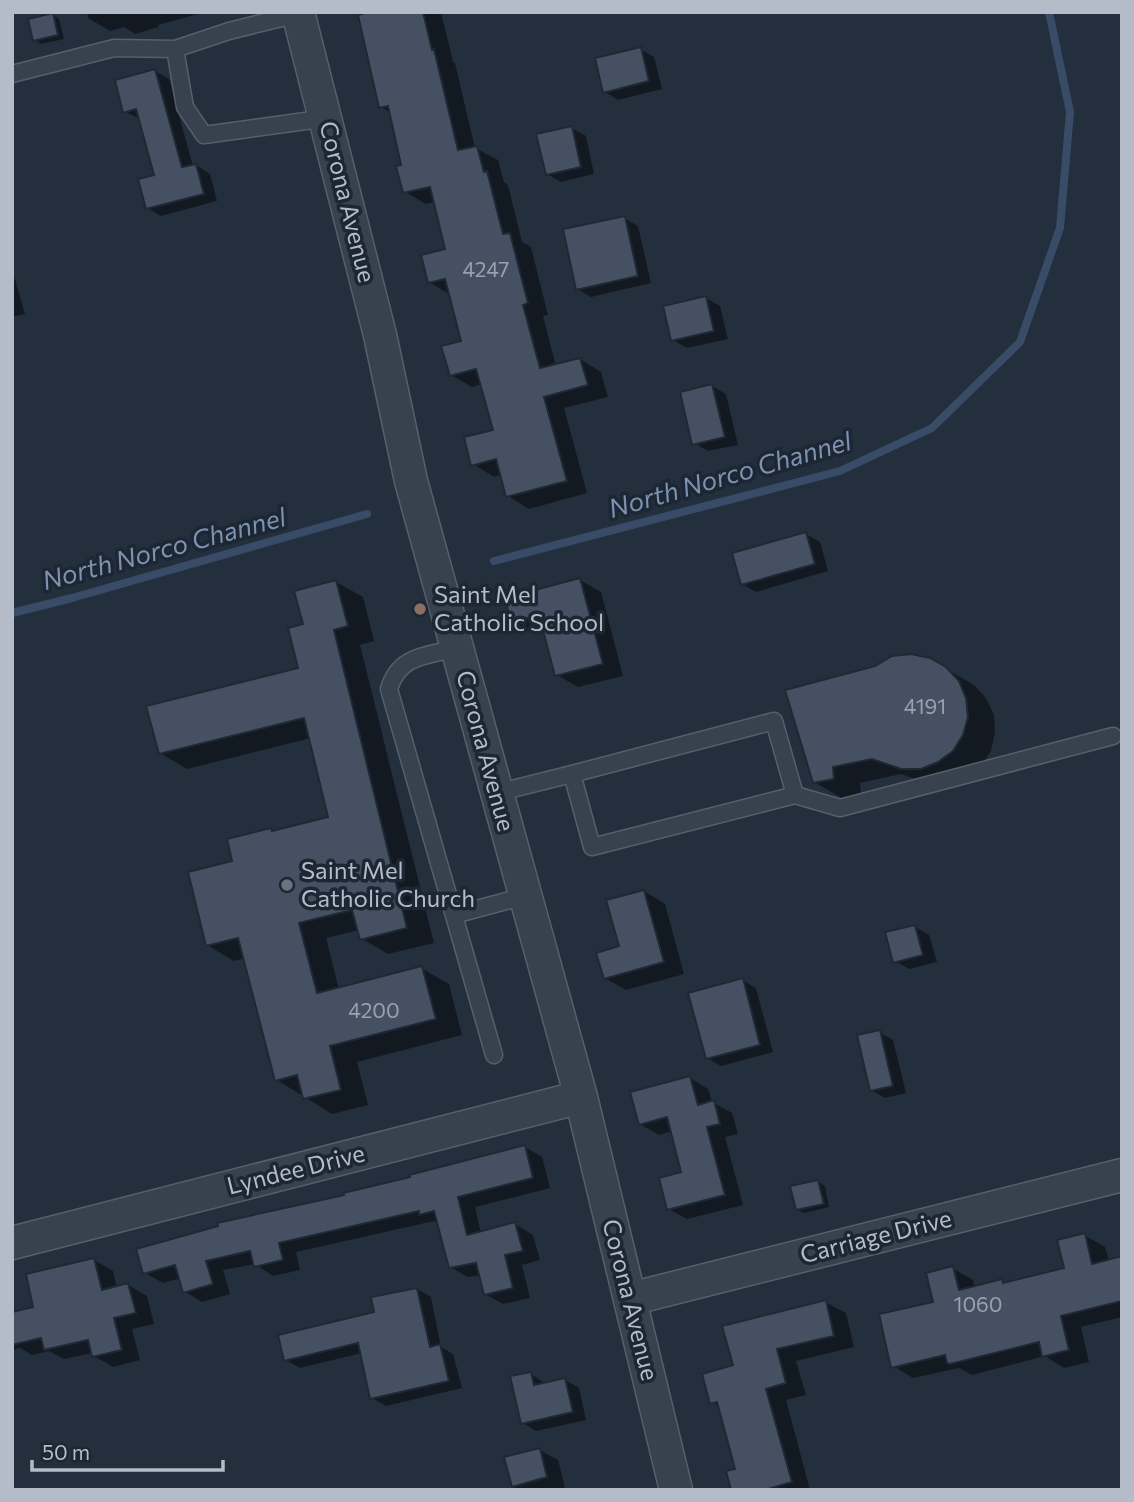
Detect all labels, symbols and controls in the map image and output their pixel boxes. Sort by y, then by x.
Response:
street label: Corona Avenue [314,118,383,285]
house number: 4247 [463,256,509,281]
water label: North Norco Channel [605,424,856,523]
water label: North Norco Channel [38,500,290,595]
place label: Saint Mel Catholic School [434,579,604,636]
marker: Saint Mel Catholic School [412,601,428,617]
street label: Corona Avenue [451,667,522,834]
house number: 4191 [904,693,946,718]
place label: Saint Mel Catholic Church [301,855,475,912]
marker: Saint Mel Catholic Church [279,877,295,893]
house number: 4200 [348,997,400,1022]
street label: Lyndee Drive [224,1137,368,1200]
street label: Carriage Drive [797,1203,954,1268]
street label: Corona Avenue [597,1216,666,1383]
house number: 1060 [953,1291,1003,1316]
scale bar [32,1428,222,1472]
text: 50 m [42,1439,90,1464]

